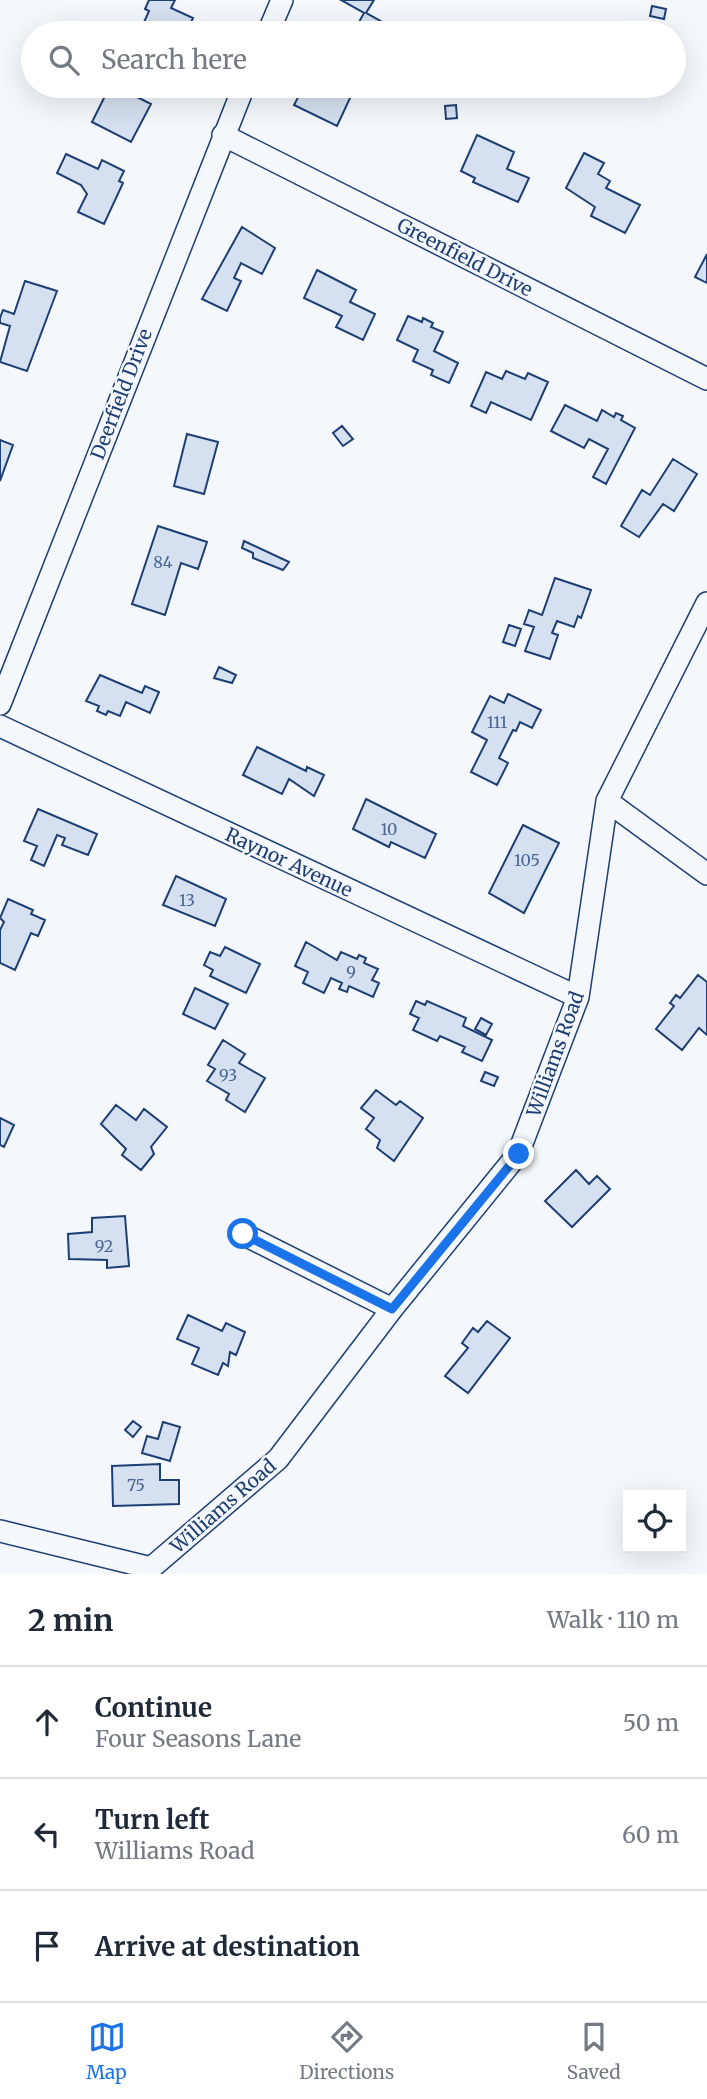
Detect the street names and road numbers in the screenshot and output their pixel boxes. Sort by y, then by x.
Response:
street label: Greenfield Drive [393,213,537,302]
street label: Deerfield Drive [85,325,157,463]
street label: Raynor Avenue [222,822,356,902]
street label: Williams Road [521,988,589,1121]
street label: Williams Road [165,1454,281,1559]

